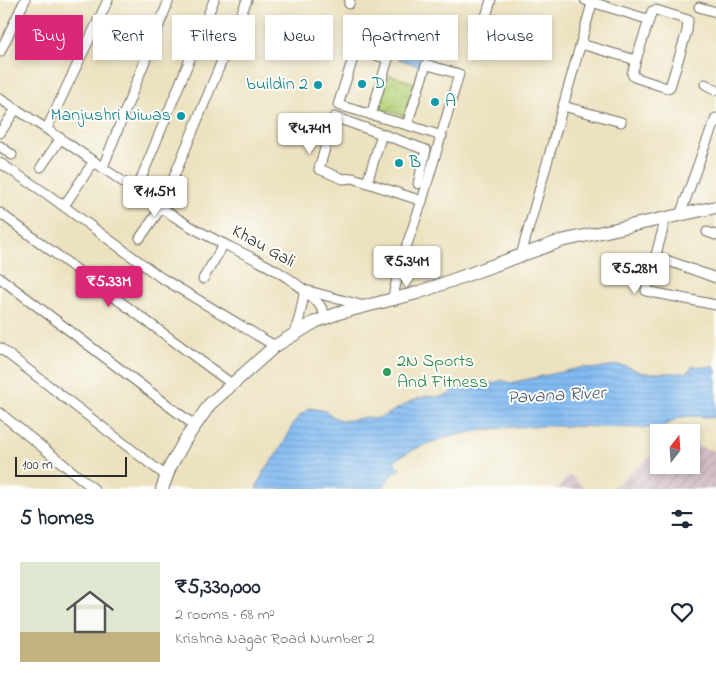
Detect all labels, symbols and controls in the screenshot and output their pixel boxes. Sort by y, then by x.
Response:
chip: Buy [15,15,83,60]
chip: Rent [93,15,162,60]
chip: Filters [172,15,255,60]
chip: New [265,15,333,60]
chip: Apartment [343,15,458,60]
chip: House [468,15,552,60]
place label: D [371,71,385,97]
place label: buildin 2 [246,72,308,98]
marker: D [356,78,368,90]
marker: buildin 2 [312,79,324,91]
place label: A [445,89,456,115]
marker: A [429,96,441,108]
place label: Manjushri Niwas [51,103,171,129]
marker: Manjushri Niwas [175,110,187,122]
pin: ₹4.74M [269,112,351,155]
text: ₹4.74M [289,117,331,141]
place label: B [408,150,421,176]
marker: B [393,157,405,169]
pin: ₹11.5M [114,176,196,218]
text: ₹11.5M [134,180,176,204]
street label: Khau Gali [227,219,299,275]
pin: ₹5.34M [366,246,448,288]
text: ₹5.34M [385,250,429,274]
pin: ₹5.28M [594,252,676,295]
text: ₹5.28M [612,257,658,281]
pin: ₹5.33M [68,266,150,308]
text: ₹5.33M [87,270,131,294]
place label: 2N Sports And Fitness [397,349,488,396]
marker: 2N Sports And Fitness [381,366,393,378]
water label: Pavana River [506,380,608,412]
north arrow [650,424,700,474]
map controls [650,424,700,474]
scale bar [15,454,128,477]
text: 100 m [22,455,53,476]
text: 5 homes [20,504,95,534]
icon: filters [668,505,696,533]
text: ₹5,330,000 [175,573,260,603]
icon: home [60,582,120,642]
icon: heart [668,598,696,626]
text: 2 rooms · 68 m² [175,603,275,627]
text: Krishna Nagar Road Number 2 [175,627,375,651]

